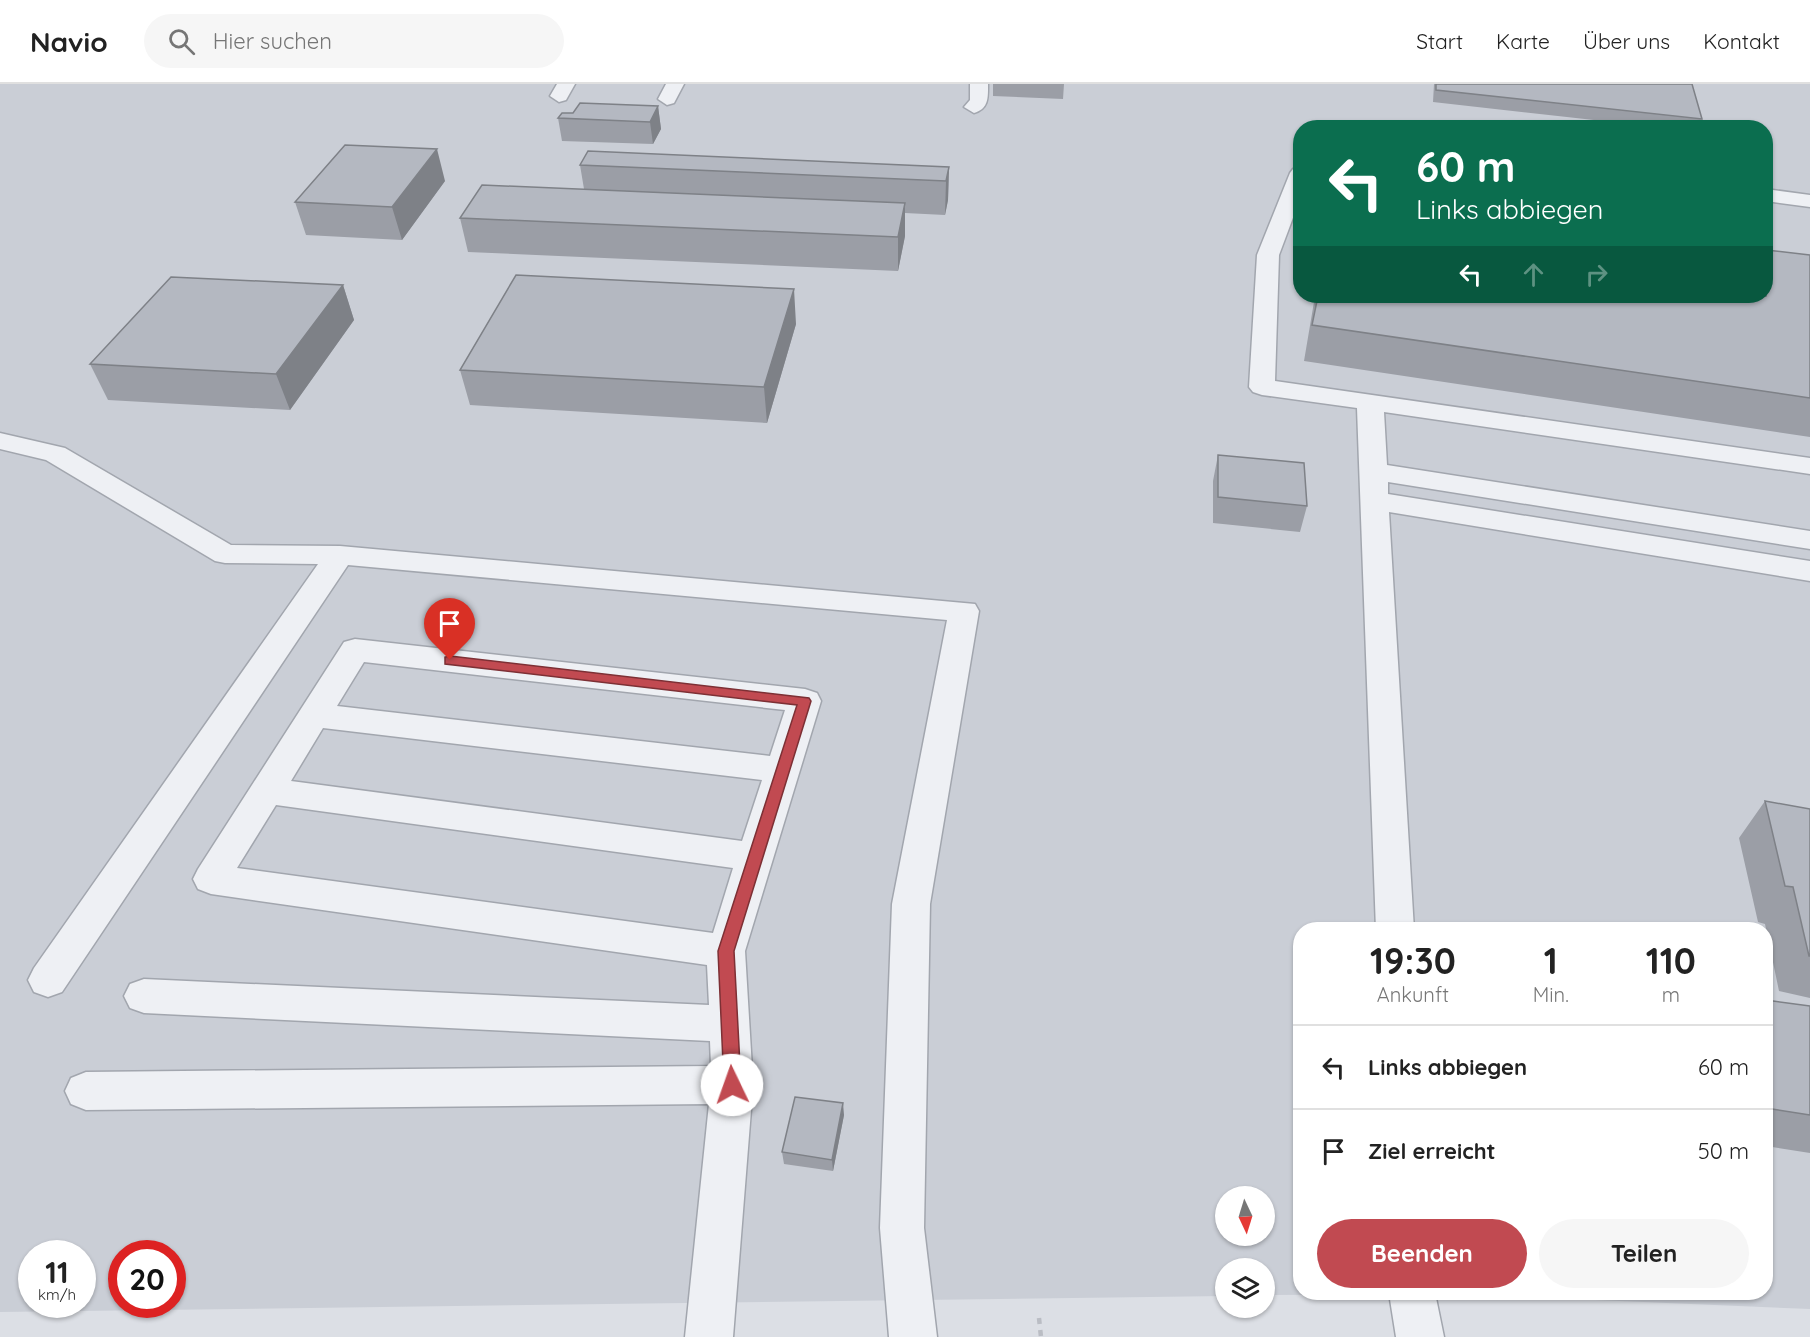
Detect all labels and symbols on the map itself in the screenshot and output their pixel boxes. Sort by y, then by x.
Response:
pin [424,598,475,660]
position arrow [700,1053,764,1117]
north arrow [1215,1186,1275,1246]
speed limit sign: 20 [108,1240,186,1318]

